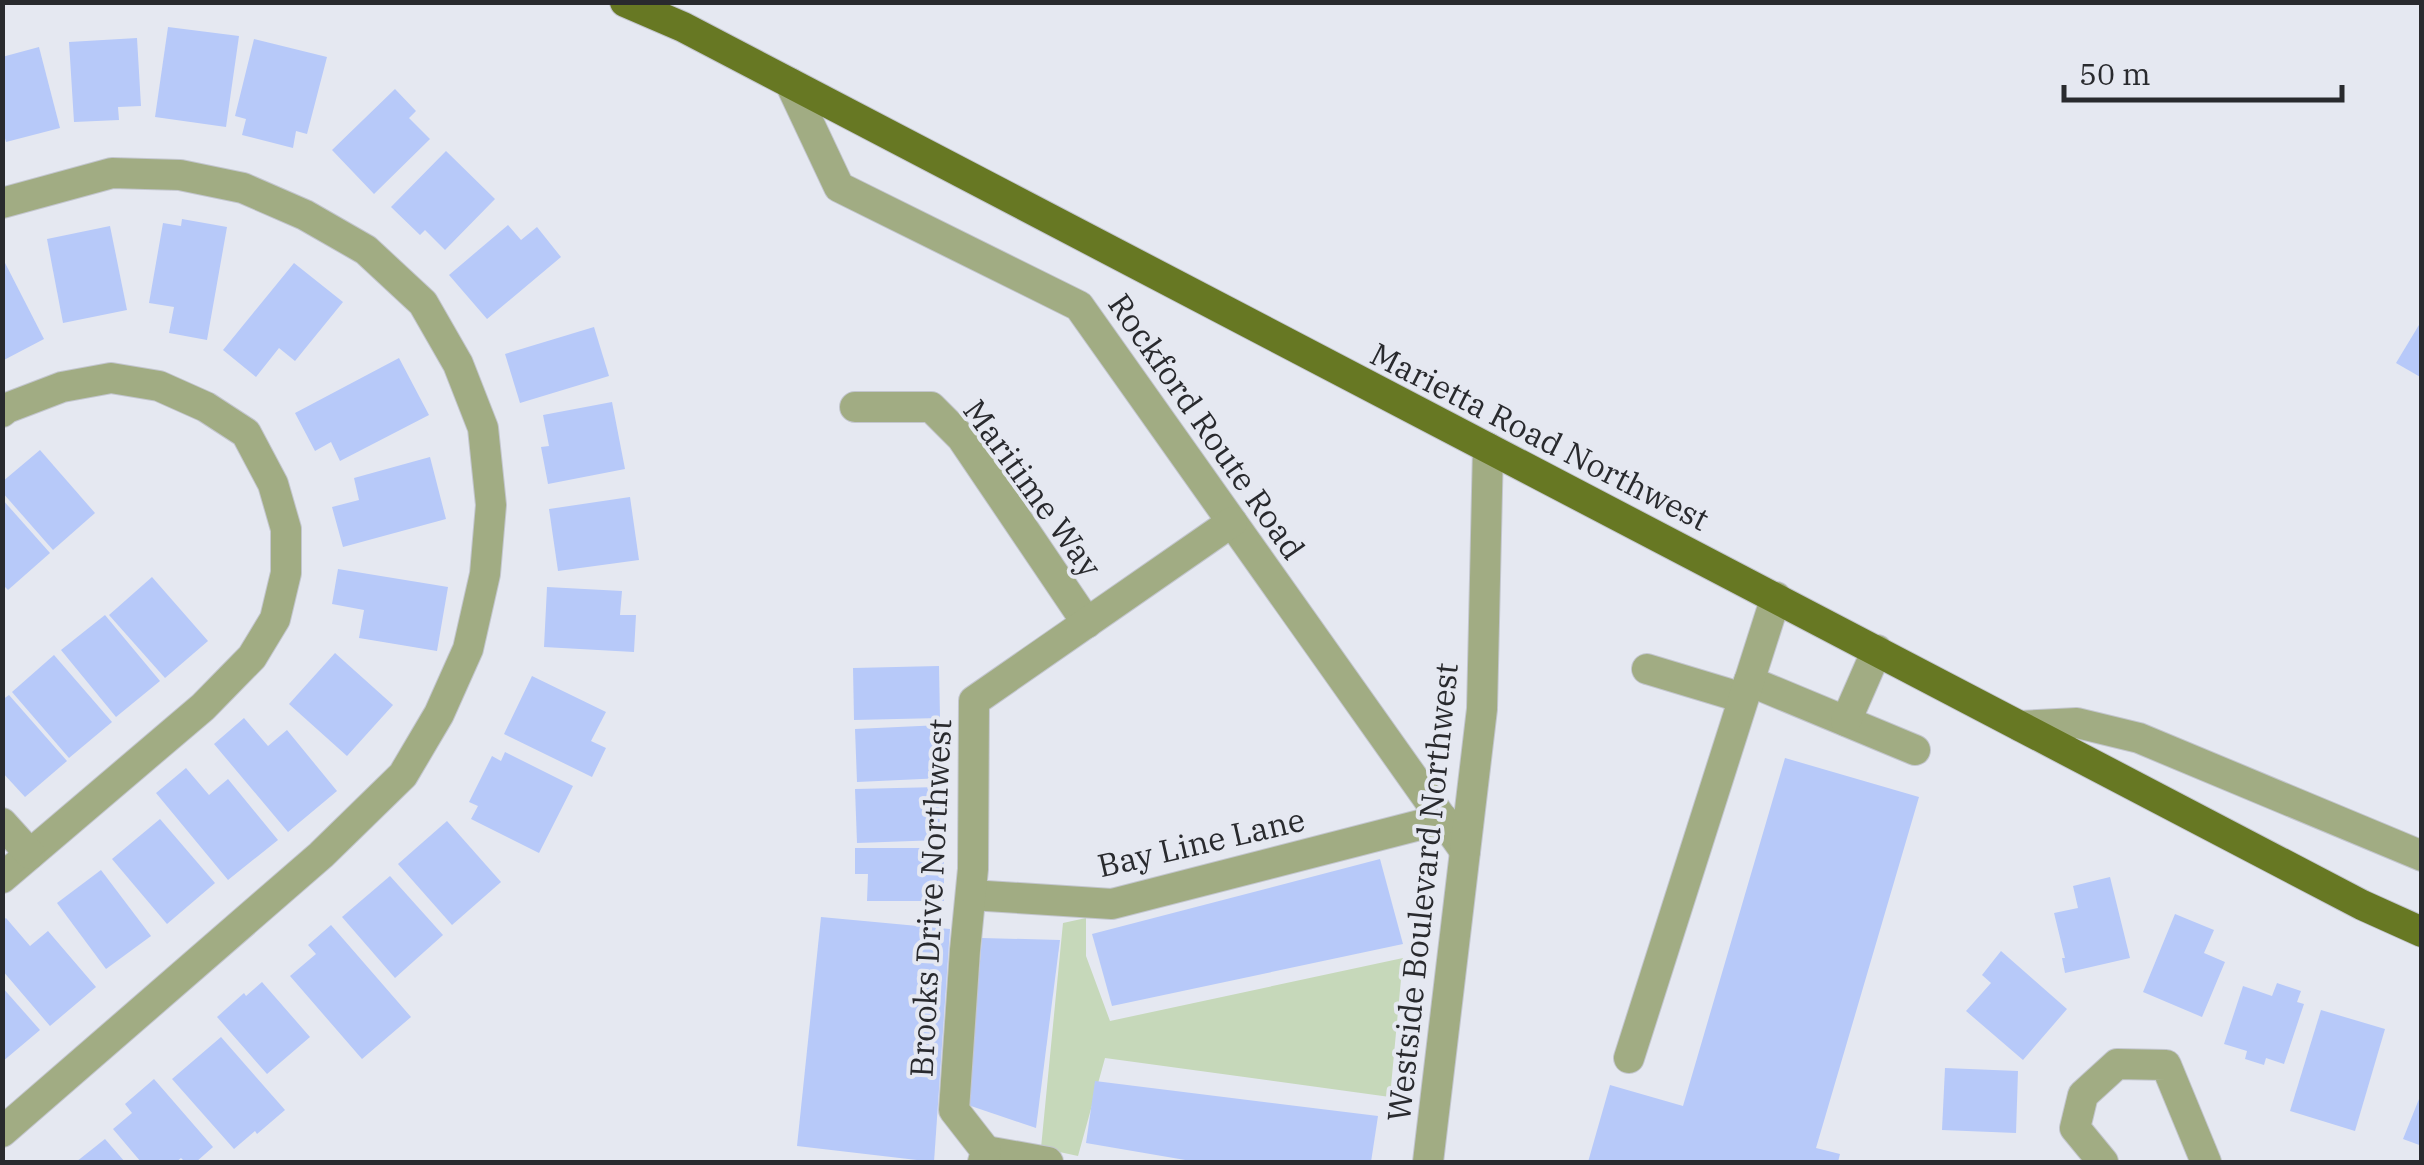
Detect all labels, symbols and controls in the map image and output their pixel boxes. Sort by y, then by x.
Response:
scale bar [2064,40,2342,102]
text: 50 m [2079,54,2151,93]
street label: Rockford Route Road [1099,285,1315,567]
street label: Marietta Road Northwest [1364,332,1716,540]
street label: Maritime Way [954,391,1112,586]
street label: Westside Boulevard Northwest [1377,661,1467,1123]
street label: Brooks Drive Northwest [900,718,960,1078]
street label: Bay Line Lane [1093,798,1309,886]

